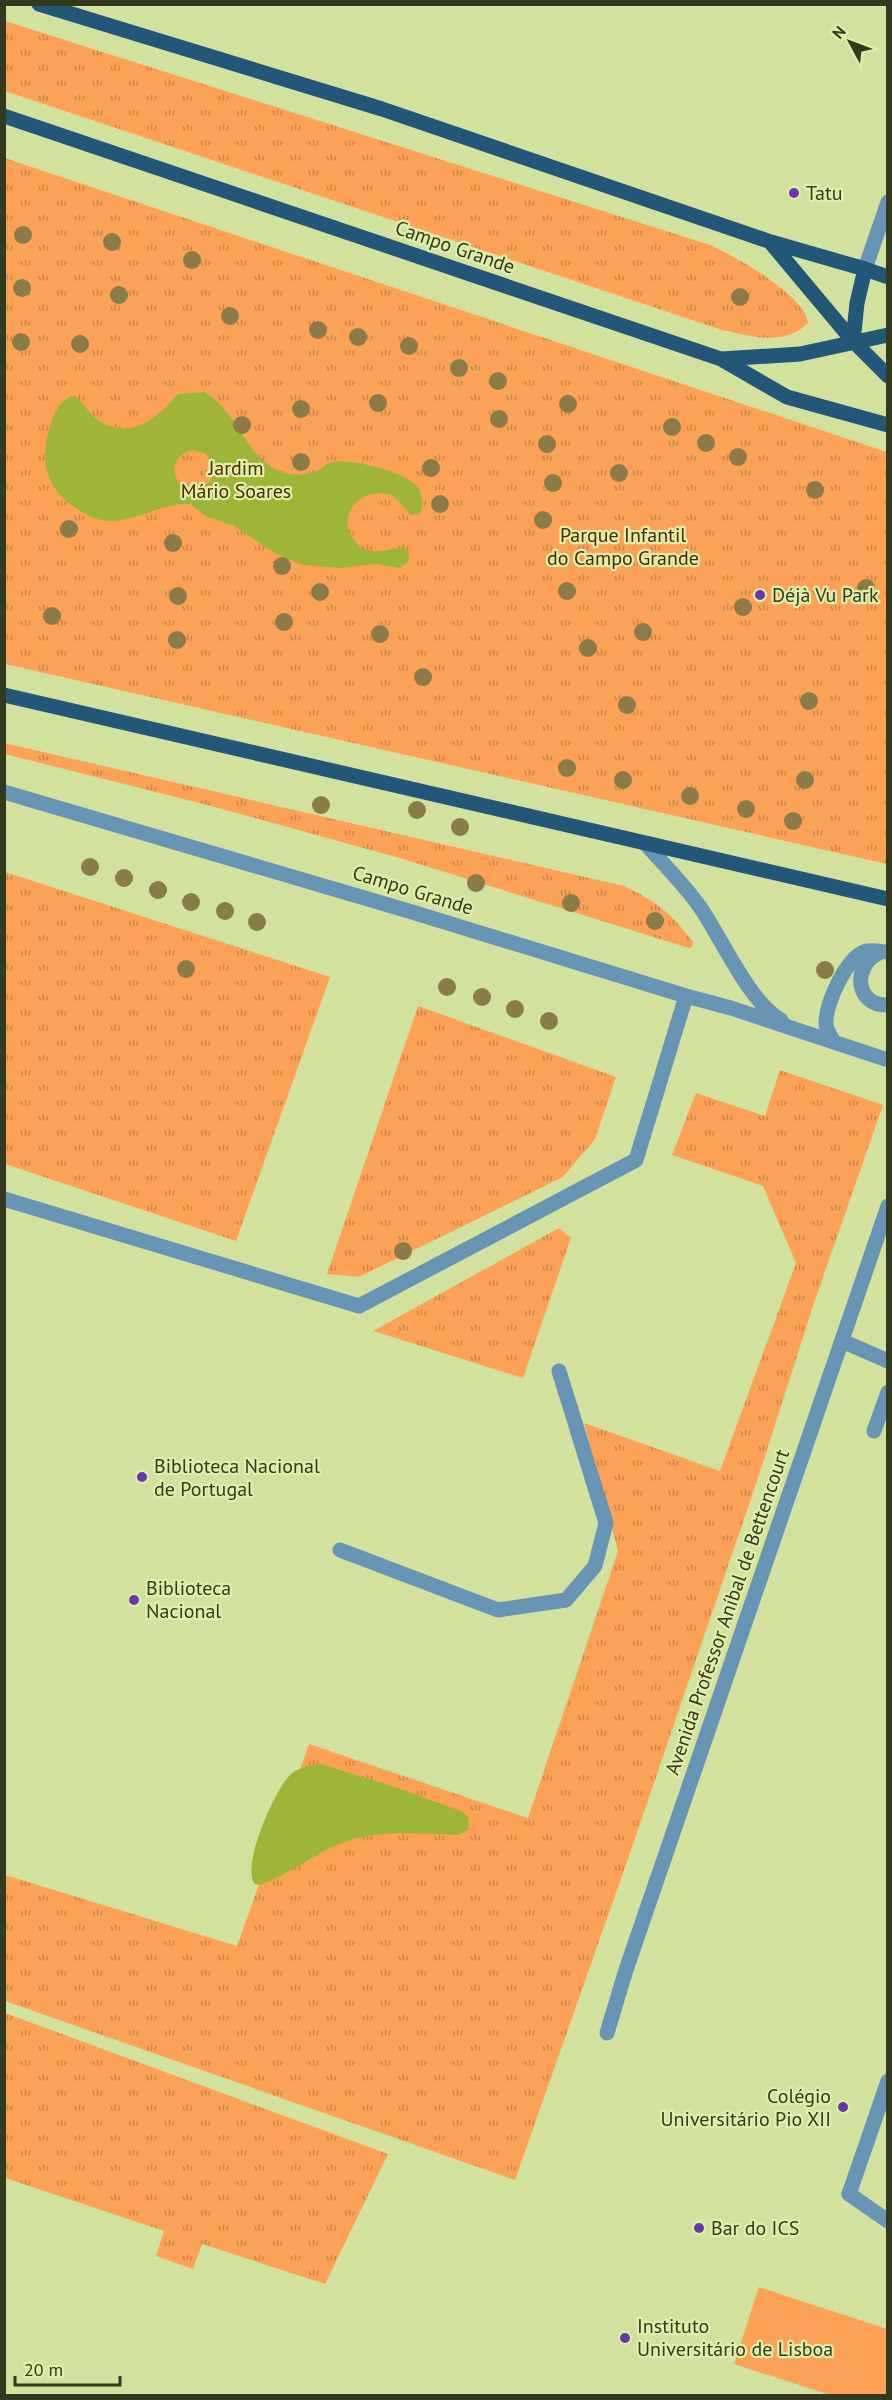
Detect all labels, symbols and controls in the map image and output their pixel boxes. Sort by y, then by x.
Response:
north arrow [820,12,880,72]
text: N [828,22,850,43]
place label: Tatu [806,180,842,206]
marker: Tatu [787,186,801,200]
street label: Campo Grande [392,214,518,280]
park label: Jardim Mário Soares [181,455,291,504]
park label: Parque Infantil do Campo Grande [547,522,699,571]
place label: Déjà Vu Park [772,582,879,608]
marker: Déjà Vu Park [753,588,767,602]
street label: Campo Grande [349,859,477,921]
street label: Avenida Professor Aníbal de Bettencourt [659,1446,795,1778]
place label: Biblioteca Nacional de Portugal [154,1453,320,1502]
marker: Biblioteca Nacional de Portugal [135,1470,149,1484]
place label: Biblioteca Nacional [146,1575,231,1624]
marker: Biblioteca Nacional [127,1593,141,1607]
place label: Colégio Universitário Pio XII [661,2083,831,2132]
marker: Colégio Universitário Pio XII [836,2100,850,2114]
place label: Bar do ICS [711,2215,799,2241]
marker: Bar do ICS [692,2221,706,2235]
place label: Instituto Universitário de Lisboa [637,2313,833,2362]
marker: Instituto Universitário de Lisboa [618,2331,632,2345]
scale bar [15,2349,120,2387]
text: 20 m [24,2358,63,2381]

